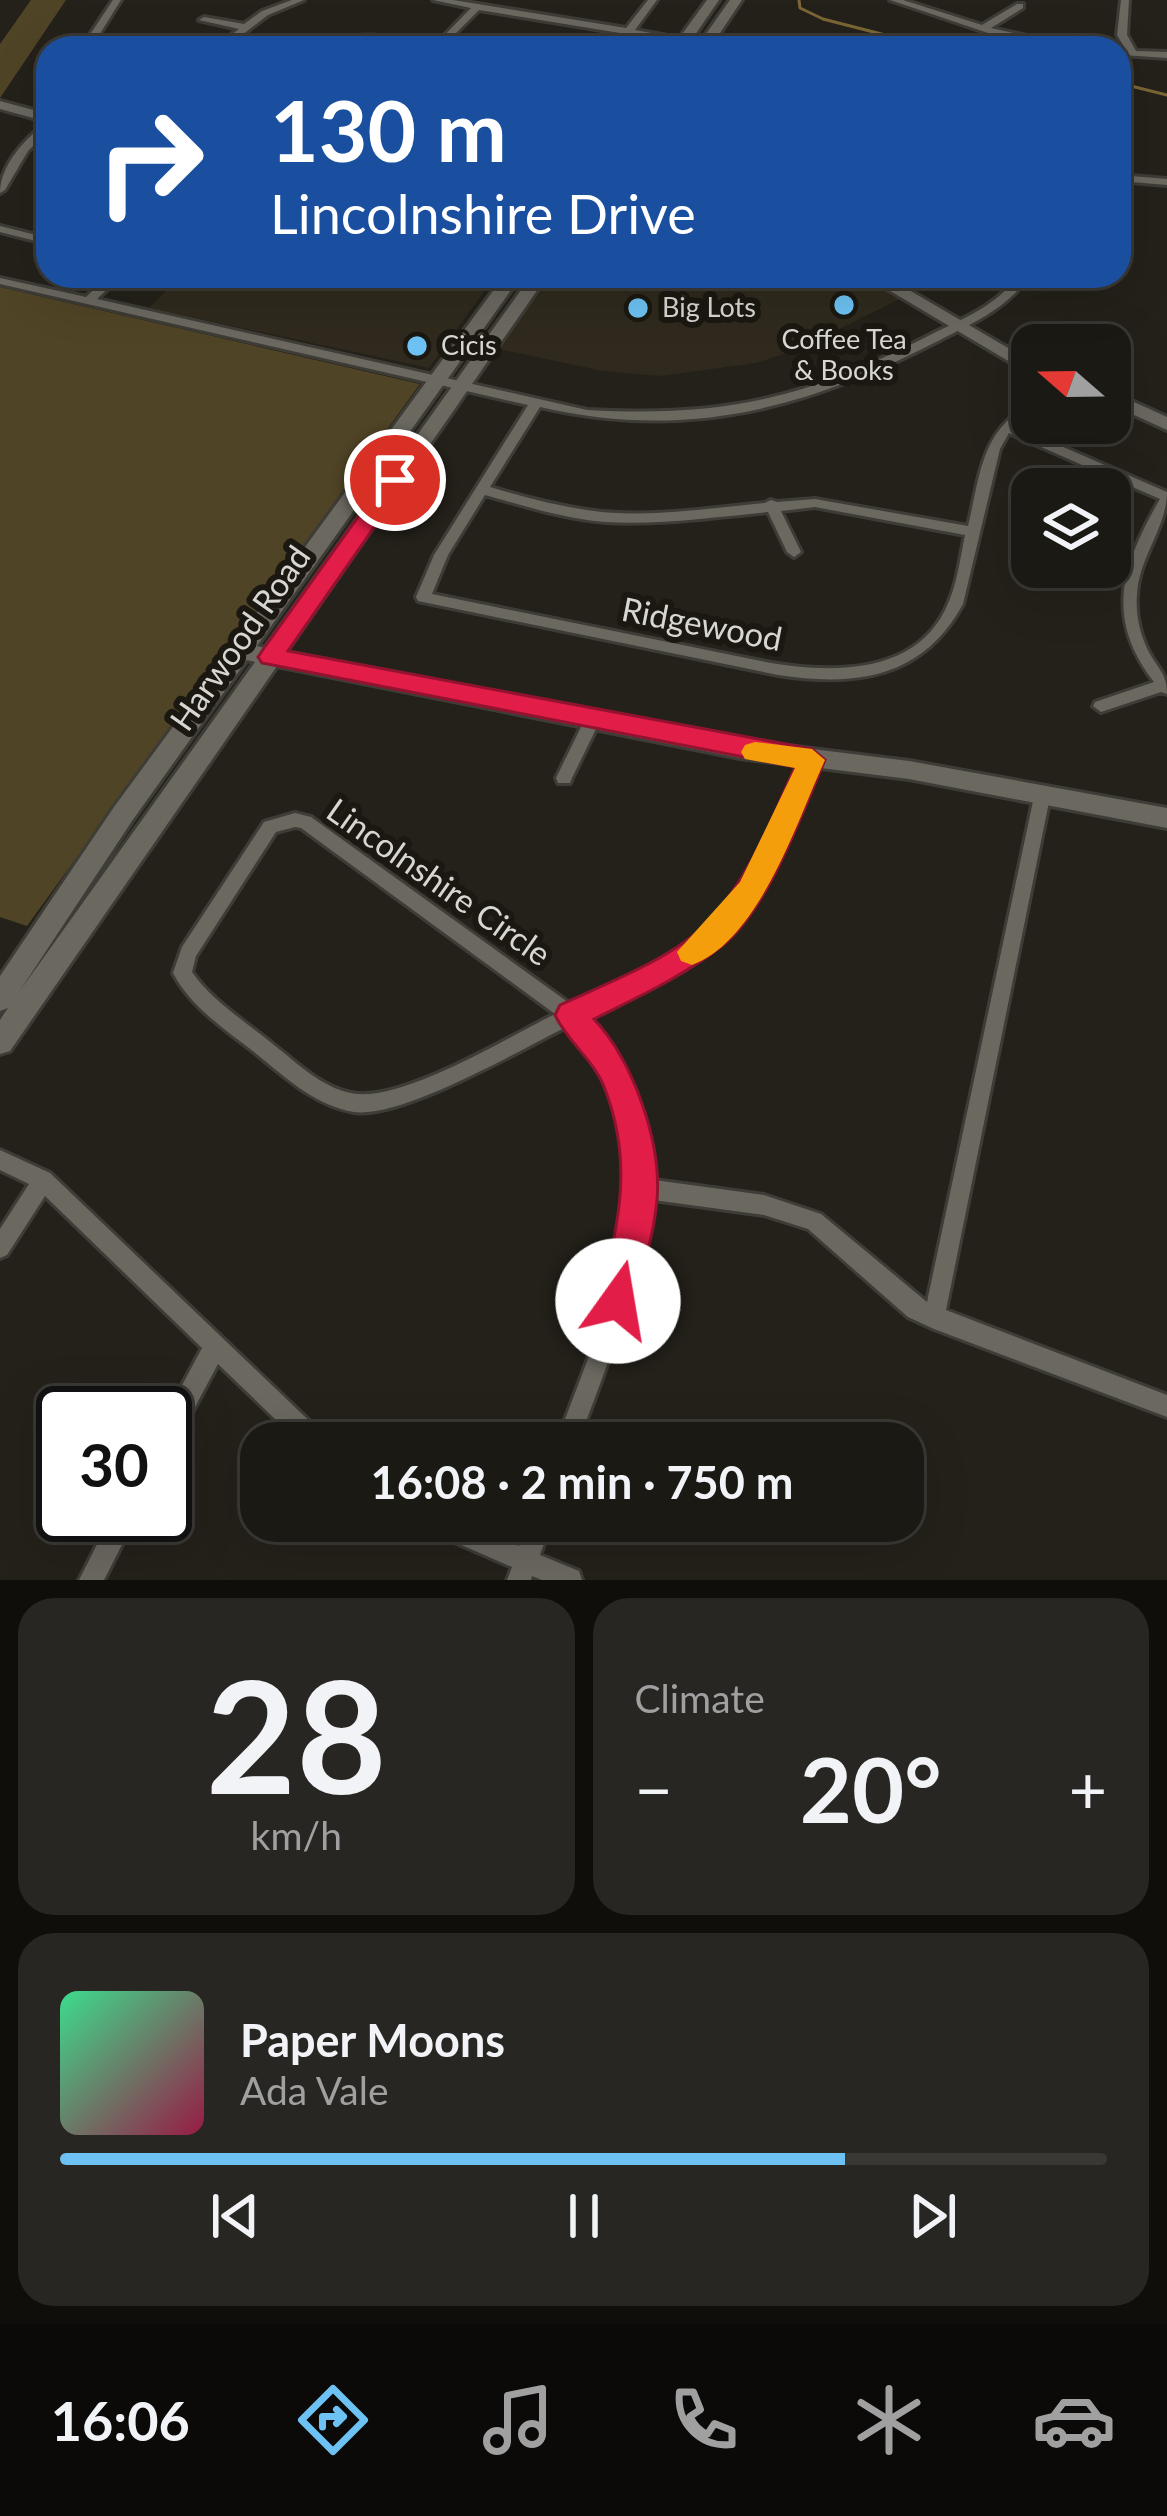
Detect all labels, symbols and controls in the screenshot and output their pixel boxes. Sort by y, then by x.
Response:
text: 130 m [270,79,507,180]
icon: right [72,84,228,240]
text: Lincolnshire Drive [270,181,696,246]
place label: Big Lots [662,290,756,323]
marker: Coffee Tea & Books [831,292,857,318]
marker: Big Lots [625,295,651,321]
place label: Coffee Tea & Books [781,322,907,386]
north arrow [1011,324,1131,444]
map controls [1011,324,1131,588]
place label: Cicis [441,328,497,361]
marker: Cicis [404,333,430,359]
pin [344,429,446,531]
icon: arrive [362,447,428,513]
button: layers [1011,468,1131,588]
street label: Harwood Road [161,537,318,738]
street label: Ridgewood [619,588,786,658]
street label: Lincolnshire Circle [320,789,559,973]
position arrow [555,1238,681,1364]
speed limit sign: 30 [36,1386,192,1542]
text: 16:08 · 2 min · 750 m [371,1455,793,1509]
text: 28 [206,1640,387,1827]
text: Climate [635,1675,765,1721]
text: 20° [800,1734,942,1842]
text: − [635,1749,673,1828]
text: + [1069,1749,1107,1828]
text: km/h [251,1812,342,1858]
text: Paper Moons [240,2013,505,2067]
text: Ada Vale [240,2067,389,2113]
icon: previous [202,2183,268,2249]
icon: pause [551,2183,617,2249]
icon: next [900,2183,966,2249]
icon: directions [291,2378,375,2462]
icon: music [476,2378,560,2462]
icon: phone [662,2378,746,2462]
icon: climate [847,2378,931,2462]
icon: car [1032,2378,1116,2462]
text: 16:06 [51,2388,190,2453]

